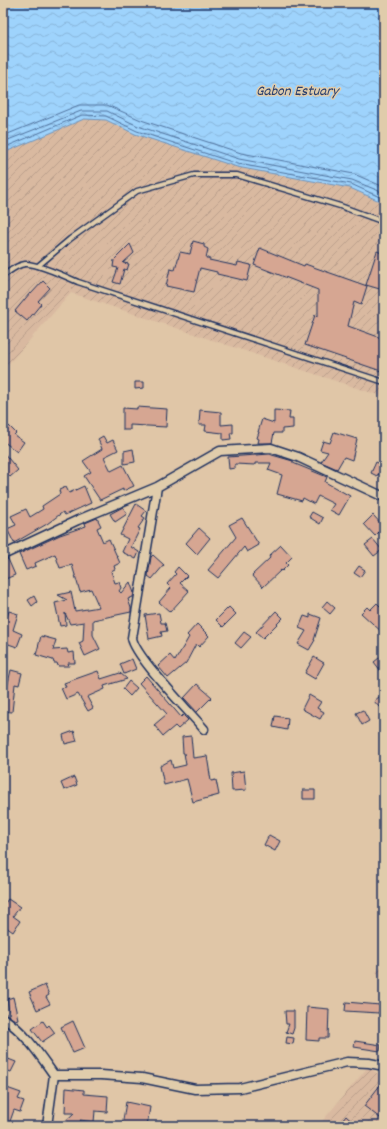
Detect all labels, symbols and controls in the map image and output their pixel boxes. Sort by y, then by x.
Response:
water label: Gabon Estuary [256,81,340,103]

